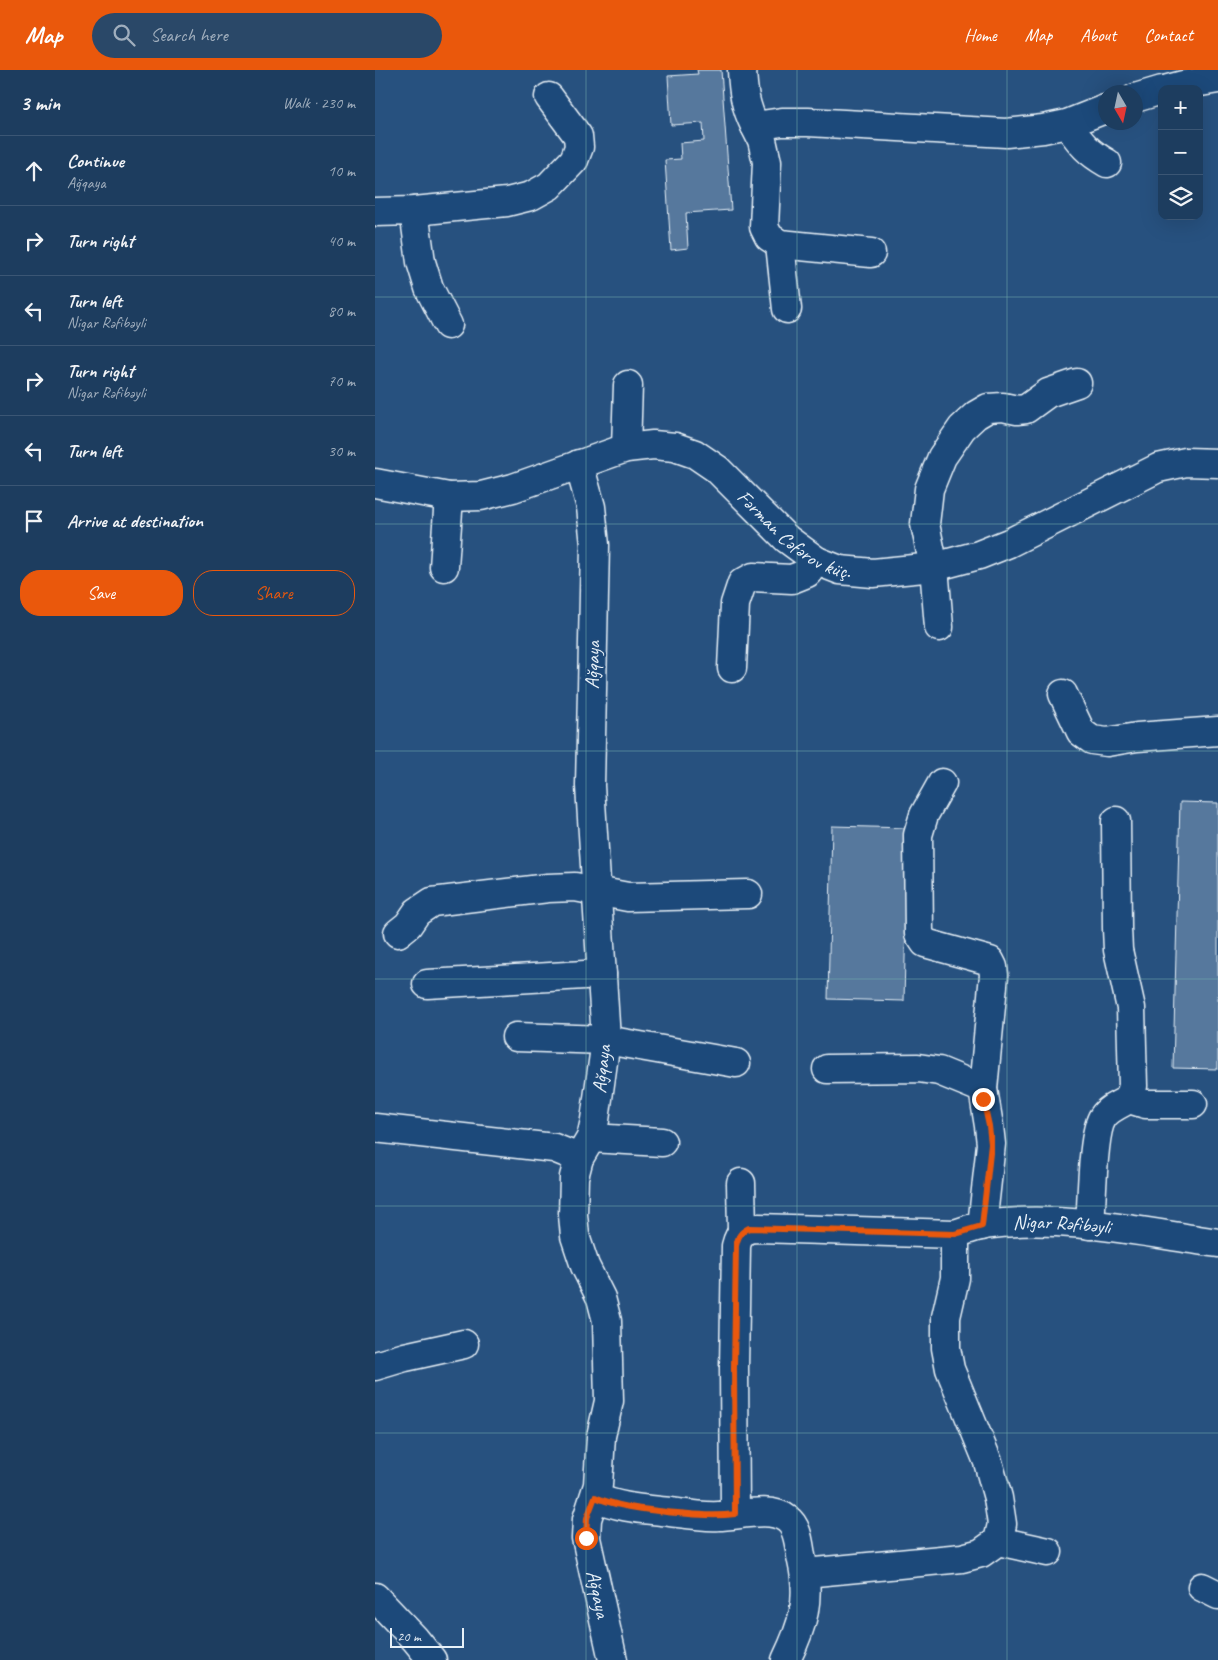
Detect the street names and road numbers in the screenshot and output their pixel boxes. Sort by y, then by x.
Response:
street label: Fərman Cəfərov küç. [732,485,852,584]
street label: Ağqaya [579,638,606,690]
street label: Ağqaya [587,1042,617,1094]
street label: Nigar Rəfibəyli [1012,1210,1114,1240]
street label: Ağqaya [580,1568,616,1622]

